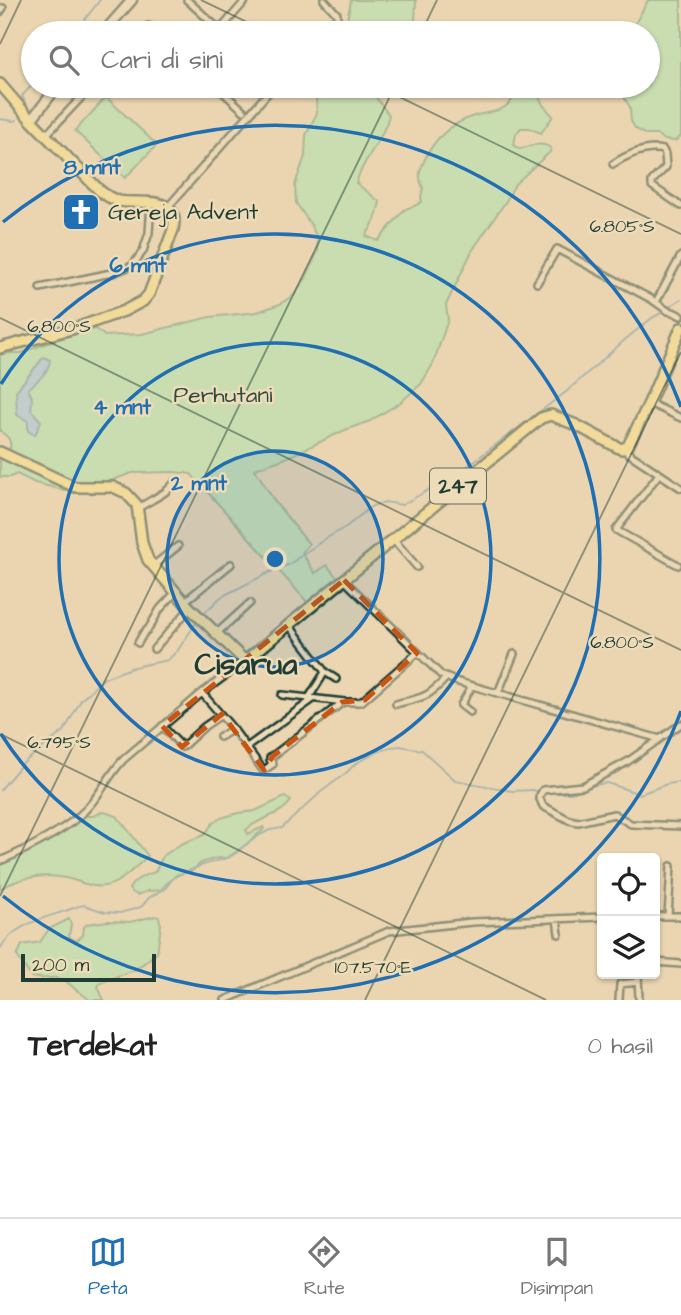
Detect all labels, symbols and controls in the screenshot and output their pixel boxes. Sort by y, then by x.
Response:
search box [21,21,660,98]
icon: search [45,41,83,79]
text: Cari di sini [101,42,223,78]
text: 8 mnt [63,153,121,182]
church icon: Gereja Advent [60,191,102,233]
place label: Gereja Advent [108,196,259,228]
text: 6.805°S [589,214,655,239]
text: 6 mnt [110,251,167,280]
text: 6.800°S [27,314,91,339]
park label: Perhutani [174,379,273,411]
text: 4 mnt [93,393,152,422]
road number: 247 [430,468,486,504]
text: 2 mnt [170,469,227,498]
centre of rings [263,547,287,571]
text: 6.800°S [590,630,654,655]
district label: Cisarua [194,644,298,686]
text: 6.795°S [27,730,91,755]
map controls [597,853,660,979]
button: locate [597,853,660,916]
button: layers [597,916,660,979]
scale bar [21,951,156,983]
text: 200 m [32,952,89,979]
text: 107.570°E [334,955,412,980]
text: Terdekat [28,1025,157,1067]
text: 0 hasil [588,1030,653,1062]
tab: Peta [88,1233,128,1302]
tab: Rute [304,1233,345,1302]
tab: Disimpan [521,1233,593,1302]

